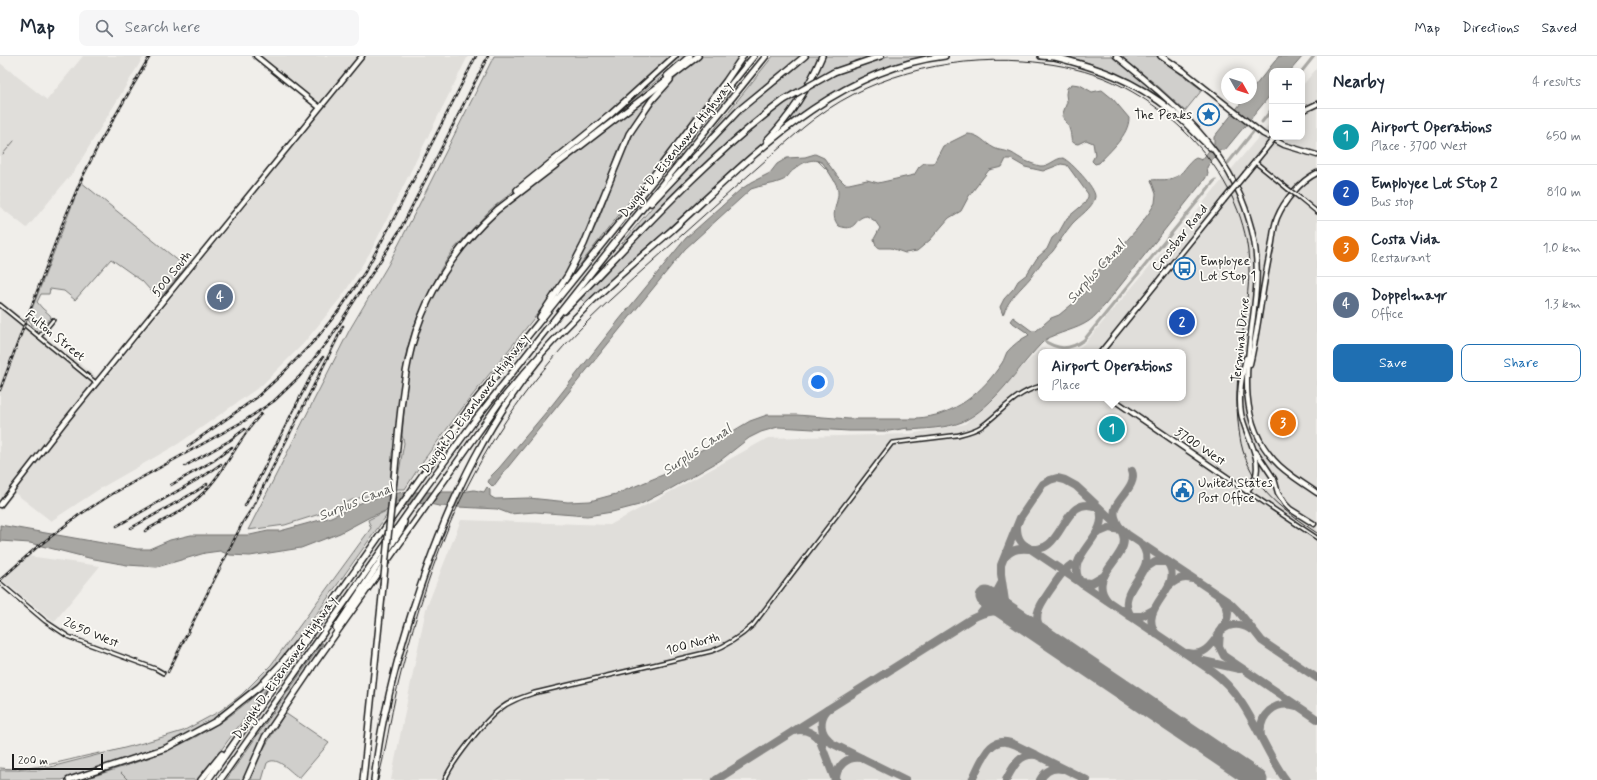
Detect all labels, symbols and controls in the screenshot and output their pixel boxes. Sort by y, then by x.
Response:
search box [79,10,359,46]
text: Map [20,15,55,40]
icon: search [93,17,115,39]
text: Search here [125,18,200,38]
text: Map [1414,19,1440,37]
text: Directions [1462,19,1520,37]
text: Saved [1542,19,1577,37]
north arrow [1221,68,1257,104]
map controls [1269,68,1305,140]
button: + [1269,68,1305,104]
text: Nearby [1333,71,1385,93]
text: 4 results [1532,74,1581,91]
street label: Dwight D. Eisenhower Highway [616,78,737,222]
place icon: The Peaks [1195,102,1221,128]
button: − [1269,104,1305,140]
place label: The Peaks [1134,107,1192,124]
text: Airport Operations [1371,118,1492,138]
text: 1 [1343,128,1349,145]
text: 650 m [1546,128,1581,145]
text: Place · 3700 West [1371,138,1467,155]
text: Employee Lot Stop 2 [1371,174,1498,194]
text: 2 [1343,184,1349,201]
text: 810 m [1546,184,1581,201]
text: Bus stop [1371,194,1414,211]
street label: Crossbar Road [1148,201,1212,275]
text: Costa Vida [1371,230,1440,250]
water label: Surplus Canal [1063,235,1130,307]
text: 3 [1343,240,1349,257]
text: 1.0 km [1543,240,1581,257]
street label: 500 South [148,247,196,301]
text: Restaurant [1371,250,1431,267]
place label: Employee Lot Stop 1 [1200,253,1256,285]
bus stop icon: Employee Lot Stop 1 [1172,255,1198,281]
pin: 4 [207,282,233,312]
text: Doppelmayr [1371,286,1447,306]
text: 4 [1342,296,1350,313]
text: 1.3 km [1544,296,1581,313]
street label: Terminal Drive [1228,297,1254,383]
text: Office [1371,306,1403,323]
street label: Fulton Street [22,307,88,365]
pin: 2 [1169,307,1195,337]
street label: Dwight D. Eisenhower Highway [417,331,534,478]
button: Save [1333,344,1453,382]
button: Share [1461,344,1581,382]
popup [1038,349,1186,401]
text: Airport Operations [1052,357,1172,377]
your location [808,372,828,392]
text: Place [1052,377,1080,394]
pin: 3 [1270,408,1296,438]
pin: 1 [1099,414,1125,444]
water label: Surplus Canal [659,420,736,480]
street label: 3700 West [1171,424,1229,470]
place label: United States Post Office [1198,475,1273,507]
public building icon: United States Post Office [1169,477,1195,503]
water label: Surplus Canal [316,478,398,525]
street label: Dwight D. Eisenhower Highway [229,593,342,743]
street label: 2650 West [61,614,121,652]
street label: 100 North [664,629,722,659]
scale bar [12,752,103,771]
text: 200 m [18,754,48,768]

